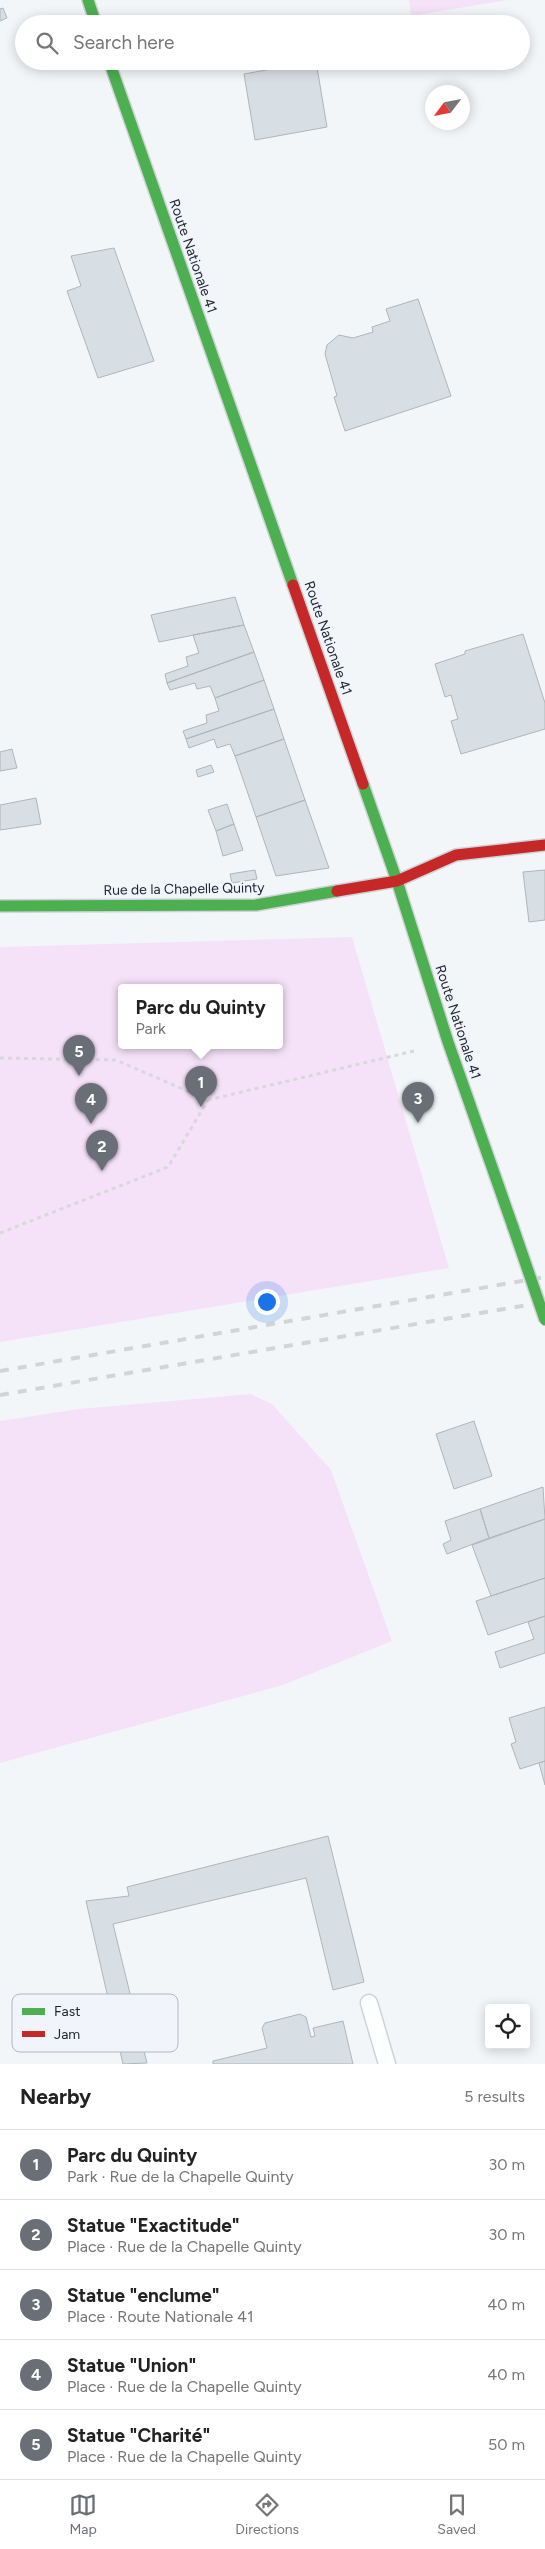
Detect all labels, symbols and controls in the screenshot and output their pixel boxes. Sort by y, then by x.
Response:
search box [15,15,530,70]
icon: search [33,29,61,57]
text: Search here [73,31,175,54]
north arrow [425,85,470,130]
street label: Route Nationale 41 [166,197,220,315]
street label: Route Nationale 41 [301,579,355,697]
street label: Rue de la Chapelle Quinty [103,879,265,899]
street label: Route Nationale 41 [431,963,485,1081]
popup [118,984,283,1049]
text: Parc du Quinty [135,996,266,1019]
text: Park [135,1019,166,1038]
pin: 5 [63,1035,95,1076]
pin: 1 [185,1066,217,1107]
pin: 3 [402,1082,434,1123]
pin: 4 [75,1083,107,1124]
pin: 2 [86,1130,118,1171]
your location [254,1289,280,1315]
legend [12,1994,178,2052]
text: Fast [54,2003,80,2020]
map controls [485,2004,530,2049]
button: locate [485,2004,530,2049]
text: Jam [54,2026,80,2043]
text: Nearby [20,2084,91,2109]
text: 5 results [464,2087,525,2106]
text: Parc du Quinty [67,2144,197,2167]
text: 1 [33,2155,39,2174]
text: 30 m [488,2155,525,2174]
text: Park · Rue de la Chapelle Quinty [67,2167,294,2186]
text: Statue "Exactitude" [67,2214,240,2237]
text: 2 [31,2225,41,2244]
text: 30 m [488,2225,525,2244]
text: Place · Rue de la Chapelle Quinty [67,2237,302,2256]
text: Statue "enclume" [67,2284,220,2307]
text: 3 [32,2295,40,2314]
text: 40 m [487,2295,525,2314]
text: Place · Route Nationale 41 [67,2307,254,2326]
text: Statue "Union" [67,2354,196,2377]
text: 4 [31,2365,41,2384]
text: 40 m [487,2365,525,2384]
text: Place · Rue de la Chapelle Quinty [67,2377,302,2396]
text: Statue "Charité" [67,2424,210,2447]
text: 5 [31,2435,41,2454]
text: 50 m [488,2435,525,2454]
text: Place · Rue de la Chapelle Quinty [67,2447,302,2466]
tab: Map [69,2491,97,2538]
tab: Directions [235,2491,299,2538]
tab: Saved [437,2491,476,2538]

